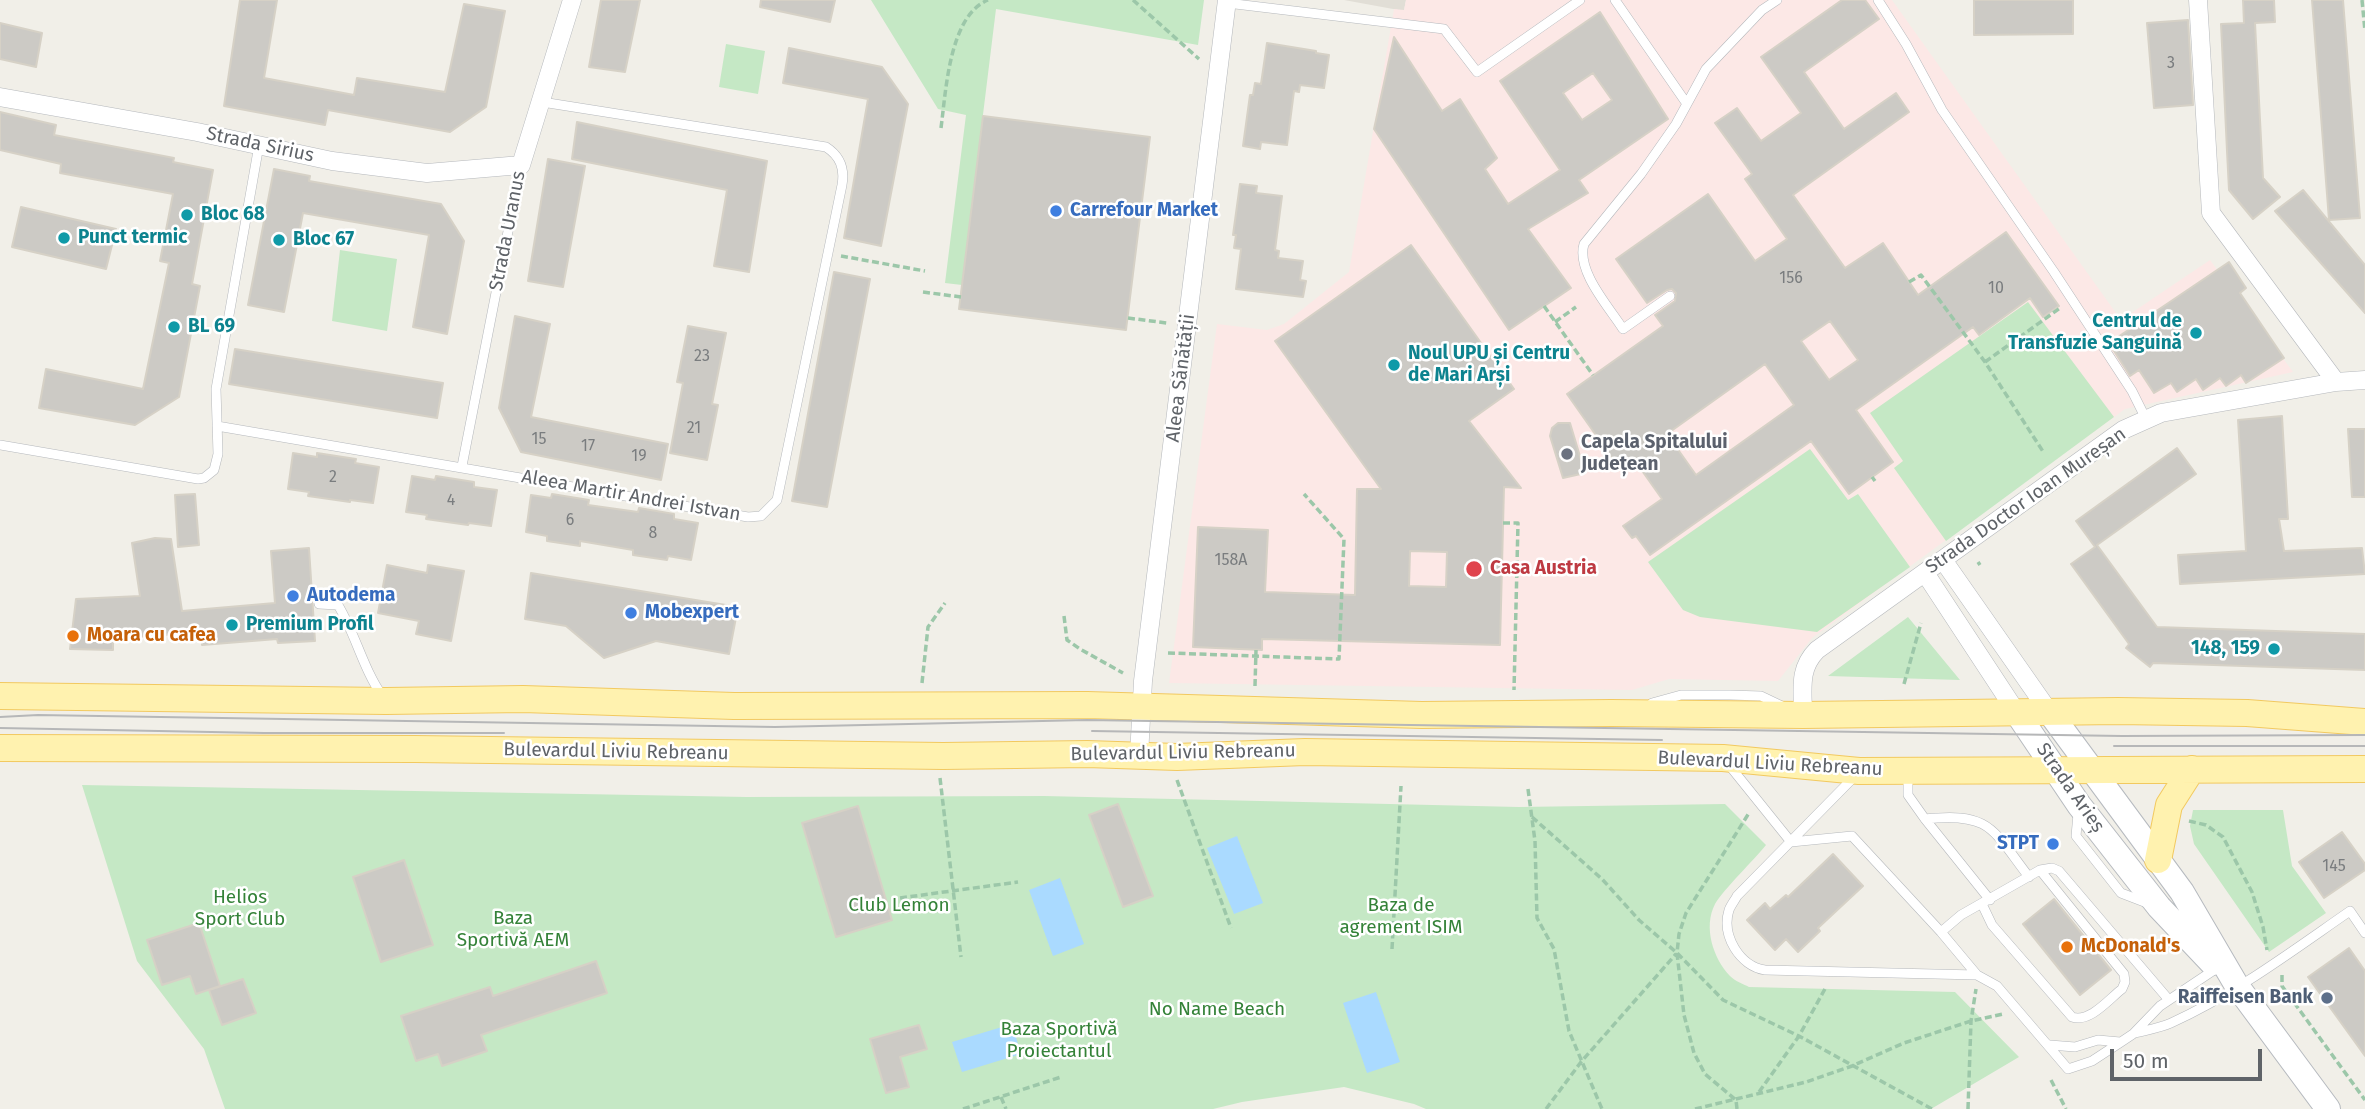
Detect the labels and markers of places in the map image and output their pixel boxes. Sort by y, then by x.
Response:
place label: Carrefour Market [1070,200,1218,222]
marker: Carrefour Market [1048,203,1064,219]
place label: Bloc 68 [201,204,265,226]
marker: Bloc 68 [179,207,195,223]
place label: Punct termic [78,227,187,249]
place label: Bloc 67 [293,229,354,251]
marker: Punct termic [56,230,72,246]
marker: Bloc 67 [271,232,287,248]
place label: Centrul de Transfuzie Sanguină [2008,311,2182,355]
place label: BL 69 [188,316,235,338]
marker: BL 69 [166,319,182,335]
marker: Centrul de Transfuzie Sanguină [2188,325,2204,341]
place label: Noul UPU și Centru de Mari Arși [1408,343,1570,387]
marker: Noul UPU și Centru de Mari Arși [1386,357,1402,373]
place label: Capela Spitalului Județean [1581,432,1728,476]
marker: Capela Spitalului Județean [1559,446,1575,462]
place label: Casa Austria [1490,558,1597,580]
marker: Casa Austria [1464,559,1484,579]
place label: Autodema [307,585,396,607]
marker: Autodema [285,588,301,604]
place label: Mobexpert [645,602,739,624]
marker: Mobexpert [623,605,639,621]
place label: Premium Profil [246,614,374,636]
marker: Premium Profil [224,617,240,633]
place label: Moara cu cafea [87,625,216,647]
marker: Moara cu cafea [65,628,81,644]
place label: 148, 159 [2191,638,2260,660]
marker: 148, 159 [2266,641,2282,657]
place label: STPT [1997,833,2039,855]
marker: STPT [2045,836,2061,852]
place label: McDonald's [2081,936,2180,958]
marker: McDonald's [2059,939,2075,955]
place label: Raiffeisen Bank [2178,987,2313,1009]
marker: Raiffeisen Bank [2319,990,2335,1006]

